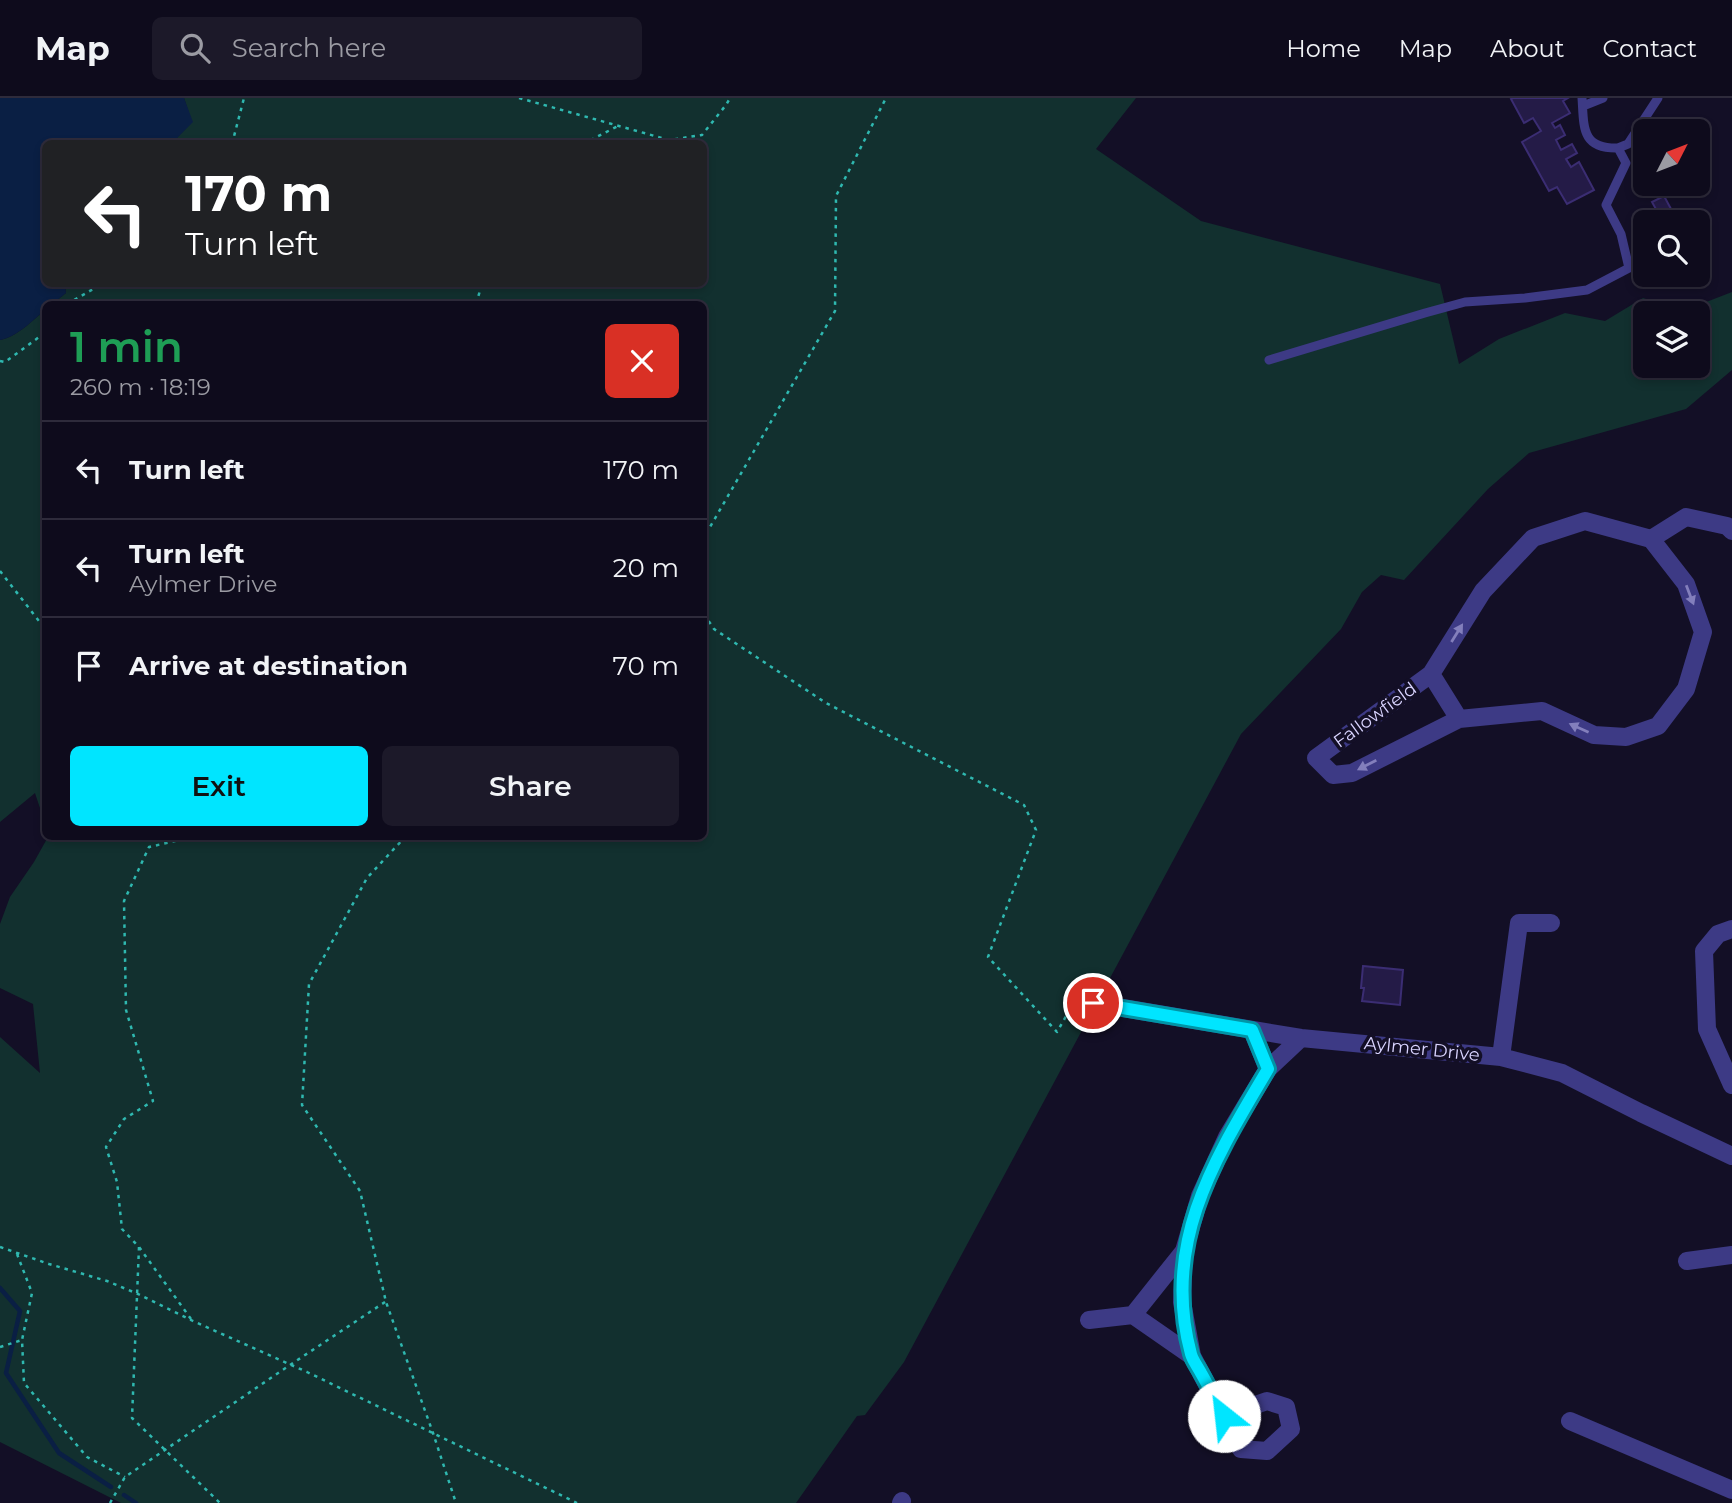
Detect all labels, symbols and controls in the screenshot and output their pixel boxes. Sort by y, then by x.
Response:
search box [152,17,642,80]
text: Map [35,28,110,68]
icon: search [176,29,214,67]
text: Search here [232,32,386,64]
text: Home [1286,34,1361,63]
text: Map [1399,34,1452,63]
text: About [1490,34,1564,63]
text: Contact [1602,34,1697,63]
north arrow [1633,119,1710,196]
map controls [1633,119,1710,378]
text: 170 m [185,164,332,223]
icon: left [70,168,161,259]
button: search [1633,210,1710,287]
text: Turn left [185,224,319,263]
button: layers [1633,301,1710,378]
text: 1 min [70,321,183,373]
button: close [605,324,679,398]
text: 260 m · 18:19 [70,373,211,401]
icon: left [70,451,108,489]
text: Turn left [129,454,245,486]
text: 170 m [603,454,679,486]
text: Turn left [129,538,245,570]
icon: left [70,549,108,587]
text: 20 m [613,552,679,584]
text: Aylmer Drive [129,570,277,598]
one-way arrow [1684,584,1695,605]
one-way arrow [1451,623,1464,642]
icon: arrive [70,647,108,685]
text: Arrive at destination [129,650,408,682]
text: 70 m [613,650,679,682]
street label: Fallowfield [1329,678,1421,752]
one-way arrow [1569,722,1590,733]
button: Exit [70,746,368,826]
button: Share [382,746,679,826]
one-way arrow [1357,760,1377,771]
pin [1063,973,1123,1033]
icon: arrive [1074,984,1112,1022]
street label: Aylmer Drive [1363,1032,1481,1066]
position arrow [1187,1379,1261,1453]

